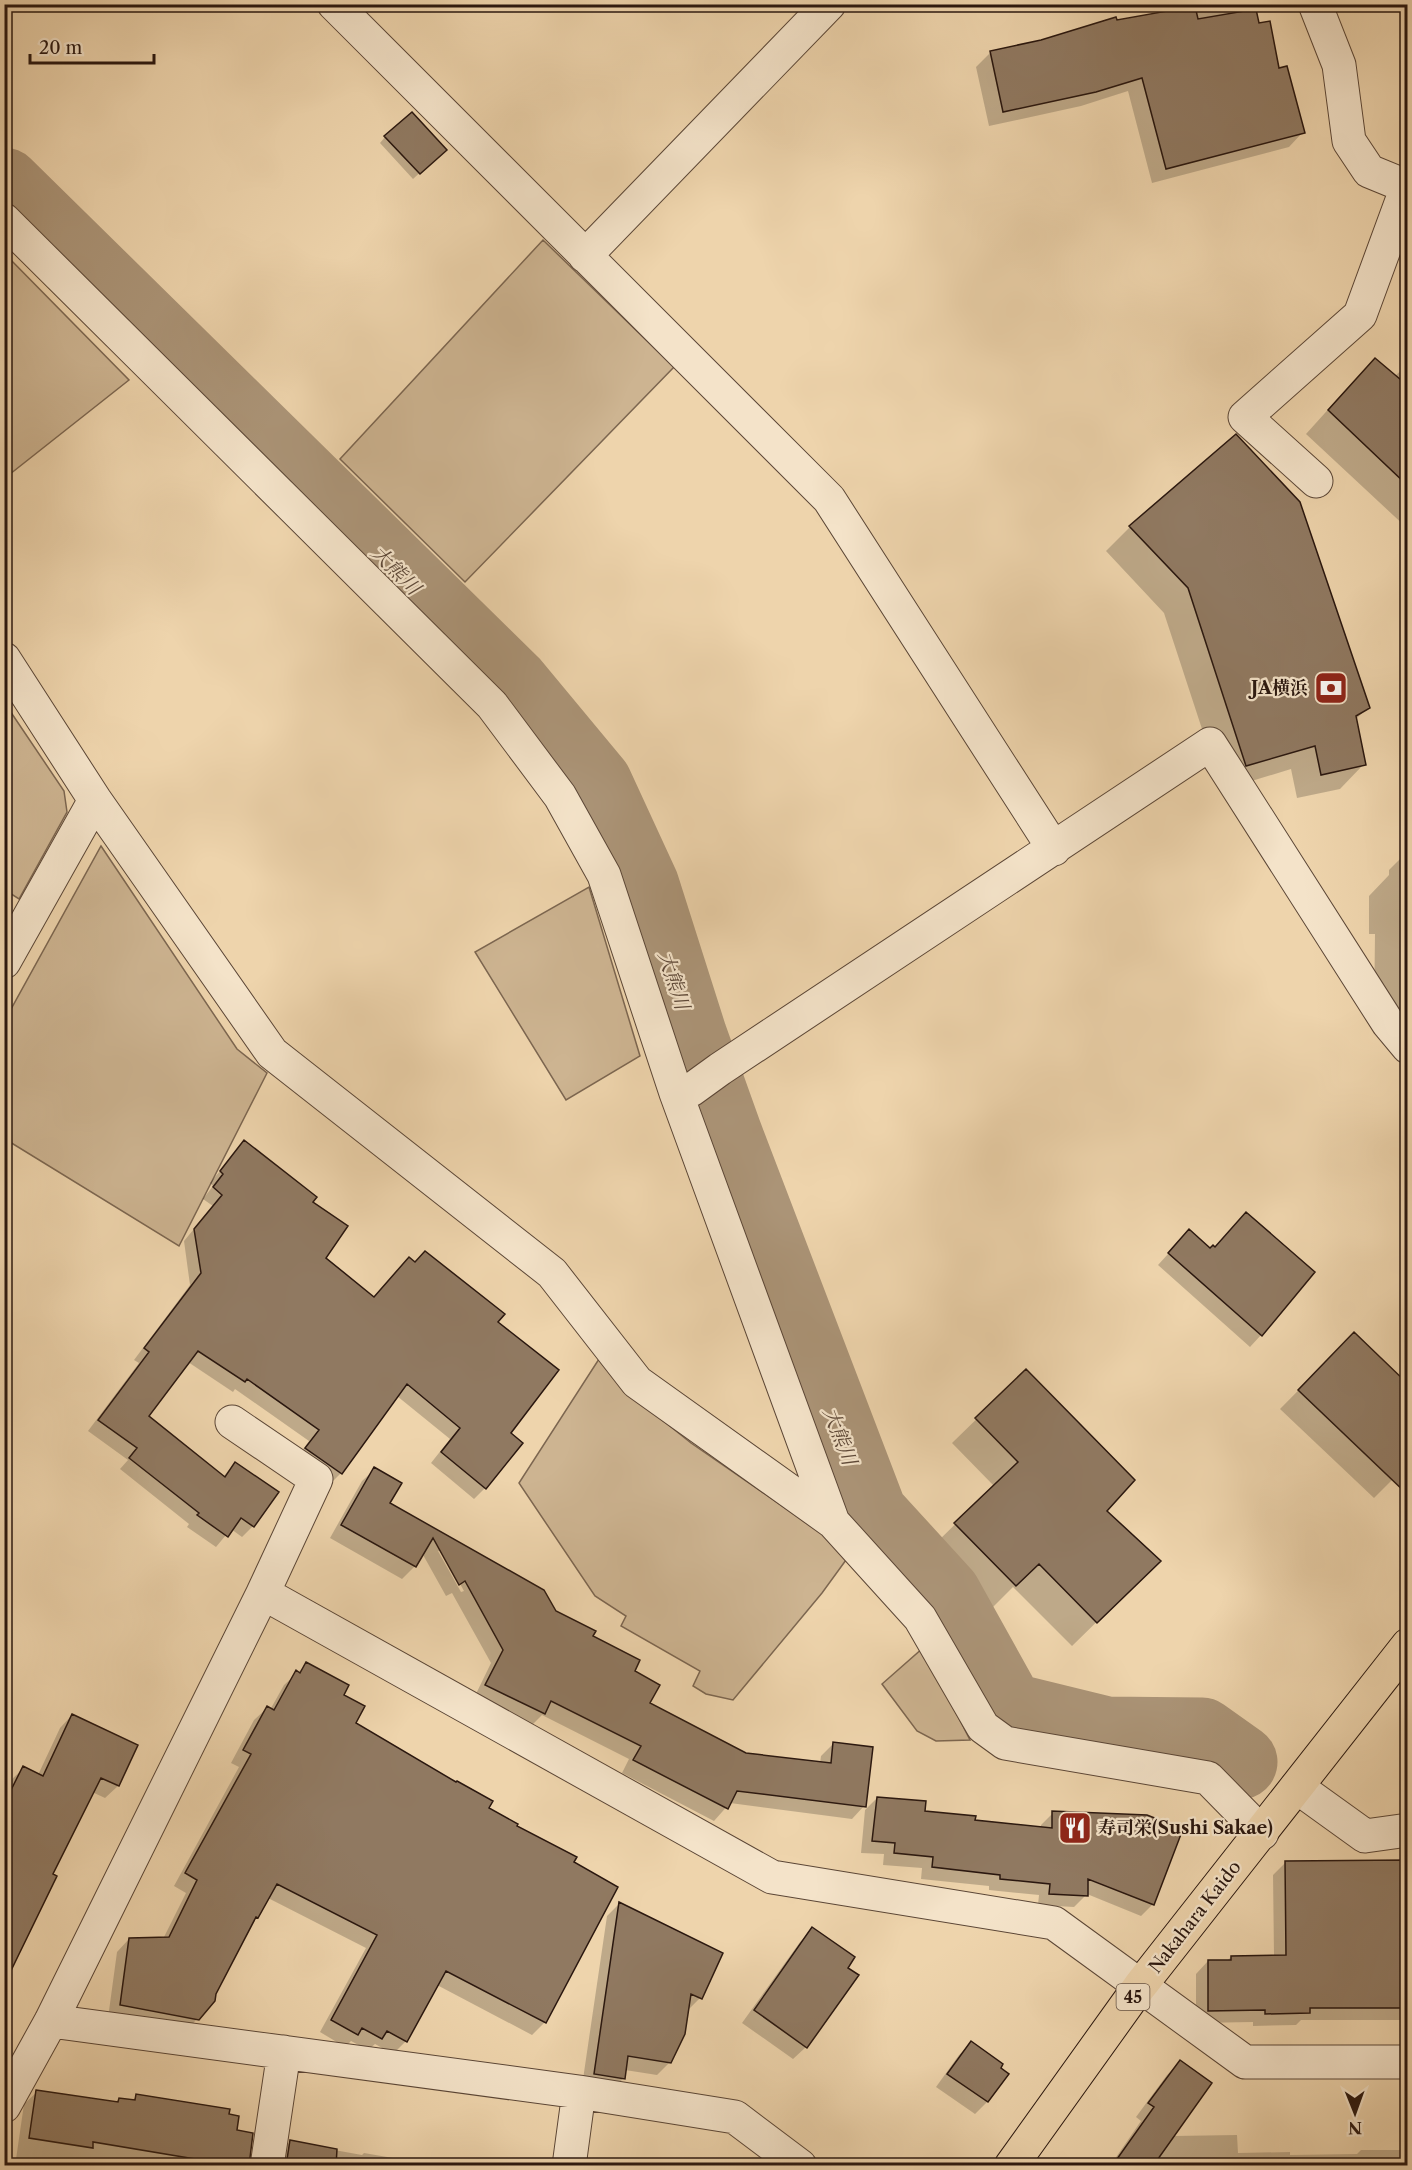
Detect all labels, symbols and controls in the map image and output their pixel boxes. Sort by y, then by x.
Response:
scale bar [30,27,154,65]
text: 20 m [39,37,83,59]
water label: 大熊川 [366,540,427,601]
bank icon: JA横浜 [1313,670,1349,706]
place label: JA横浜 [1248,677,1308,699]
water label: 大熊川 [653,948,695,1014]
water label: 大熊川 [818,1404,863,1470]
restaurant icon: 寿司栄(Sushi Sakae) [1057,1810,1093,1846]
place label: 寿司栄(Sushi Sakae) [1098,1817,1273,1839]
street label: Nakahara Kaido [1144,1856,1246,1978]
road number: 45 [1116,1984,1150,2010]
north arrow [1325,2083,1385,2143]
text: N [1348,2118,1362,2138]

